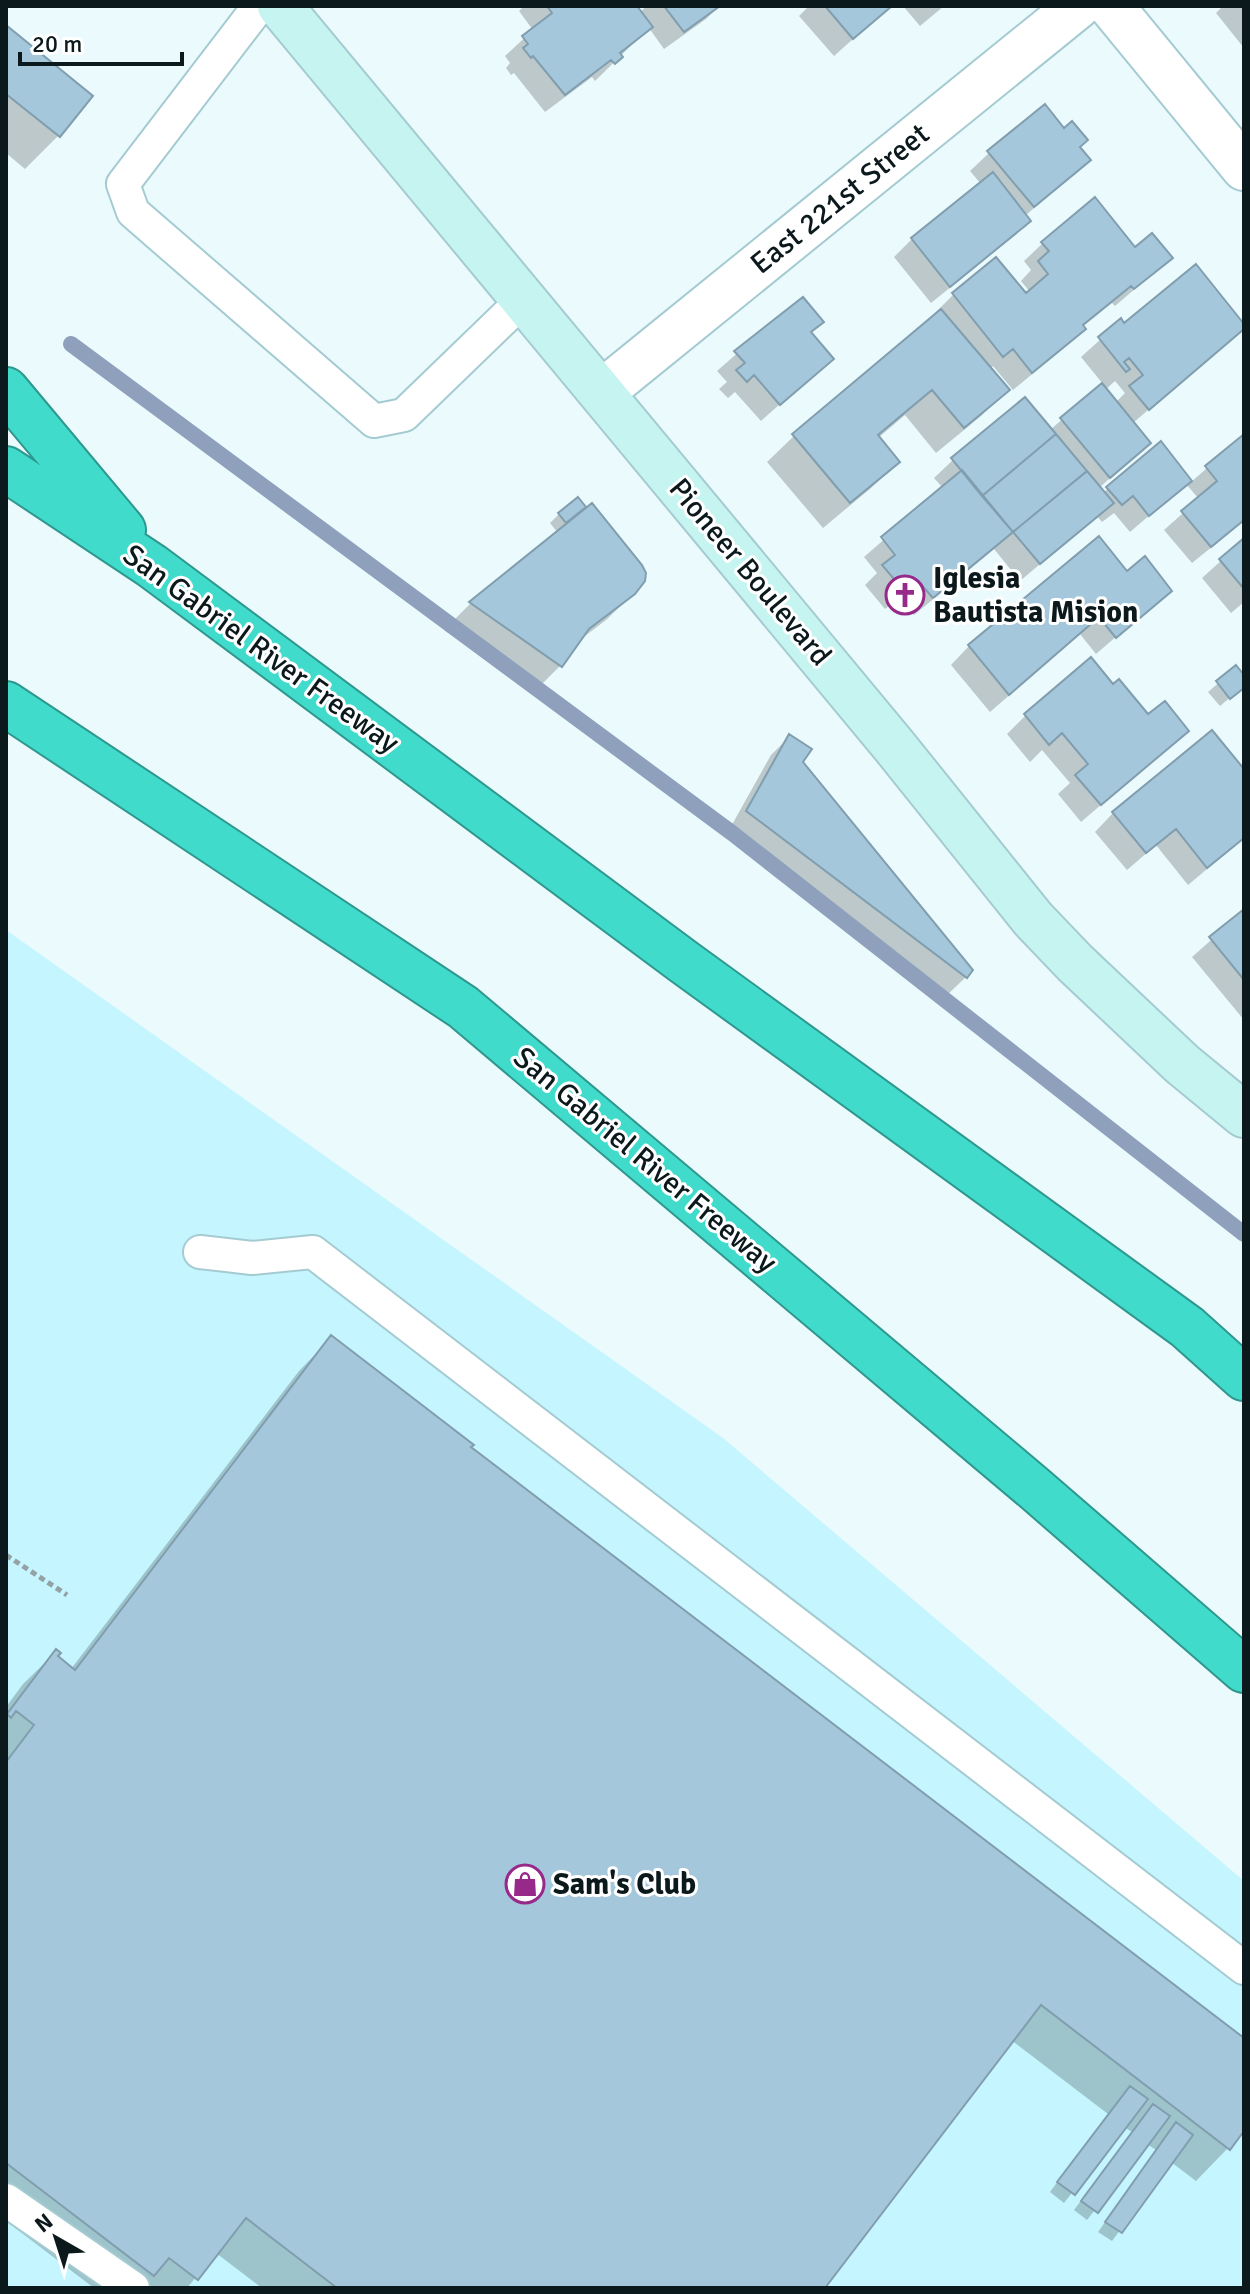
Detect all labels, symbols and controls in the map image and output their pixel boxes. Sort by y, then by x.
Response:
scale bar [20,16,182,66]
text: 20 m [32,29,82,59]
street label: East 221st Street [743,116,937,282]
street label: Pioneer Boulevard [661,471,839,673]
street label: San Gabriel River Freeway [116,536,406,762]
place label: Iglesia Bautista Mision [933,560,1138,631]
church icon: Iglesia Bautista Mision [884,574,926,616]
street label: San Gabriel River Freeway [506,1039,784,1281]
shop icon: Sam's Club [504,1863,546,1905]
place label: Sam's Club [553,1866,696,1903]
north arrow [16,2198,96,2278]
text: N [29,2208,58,2238]

